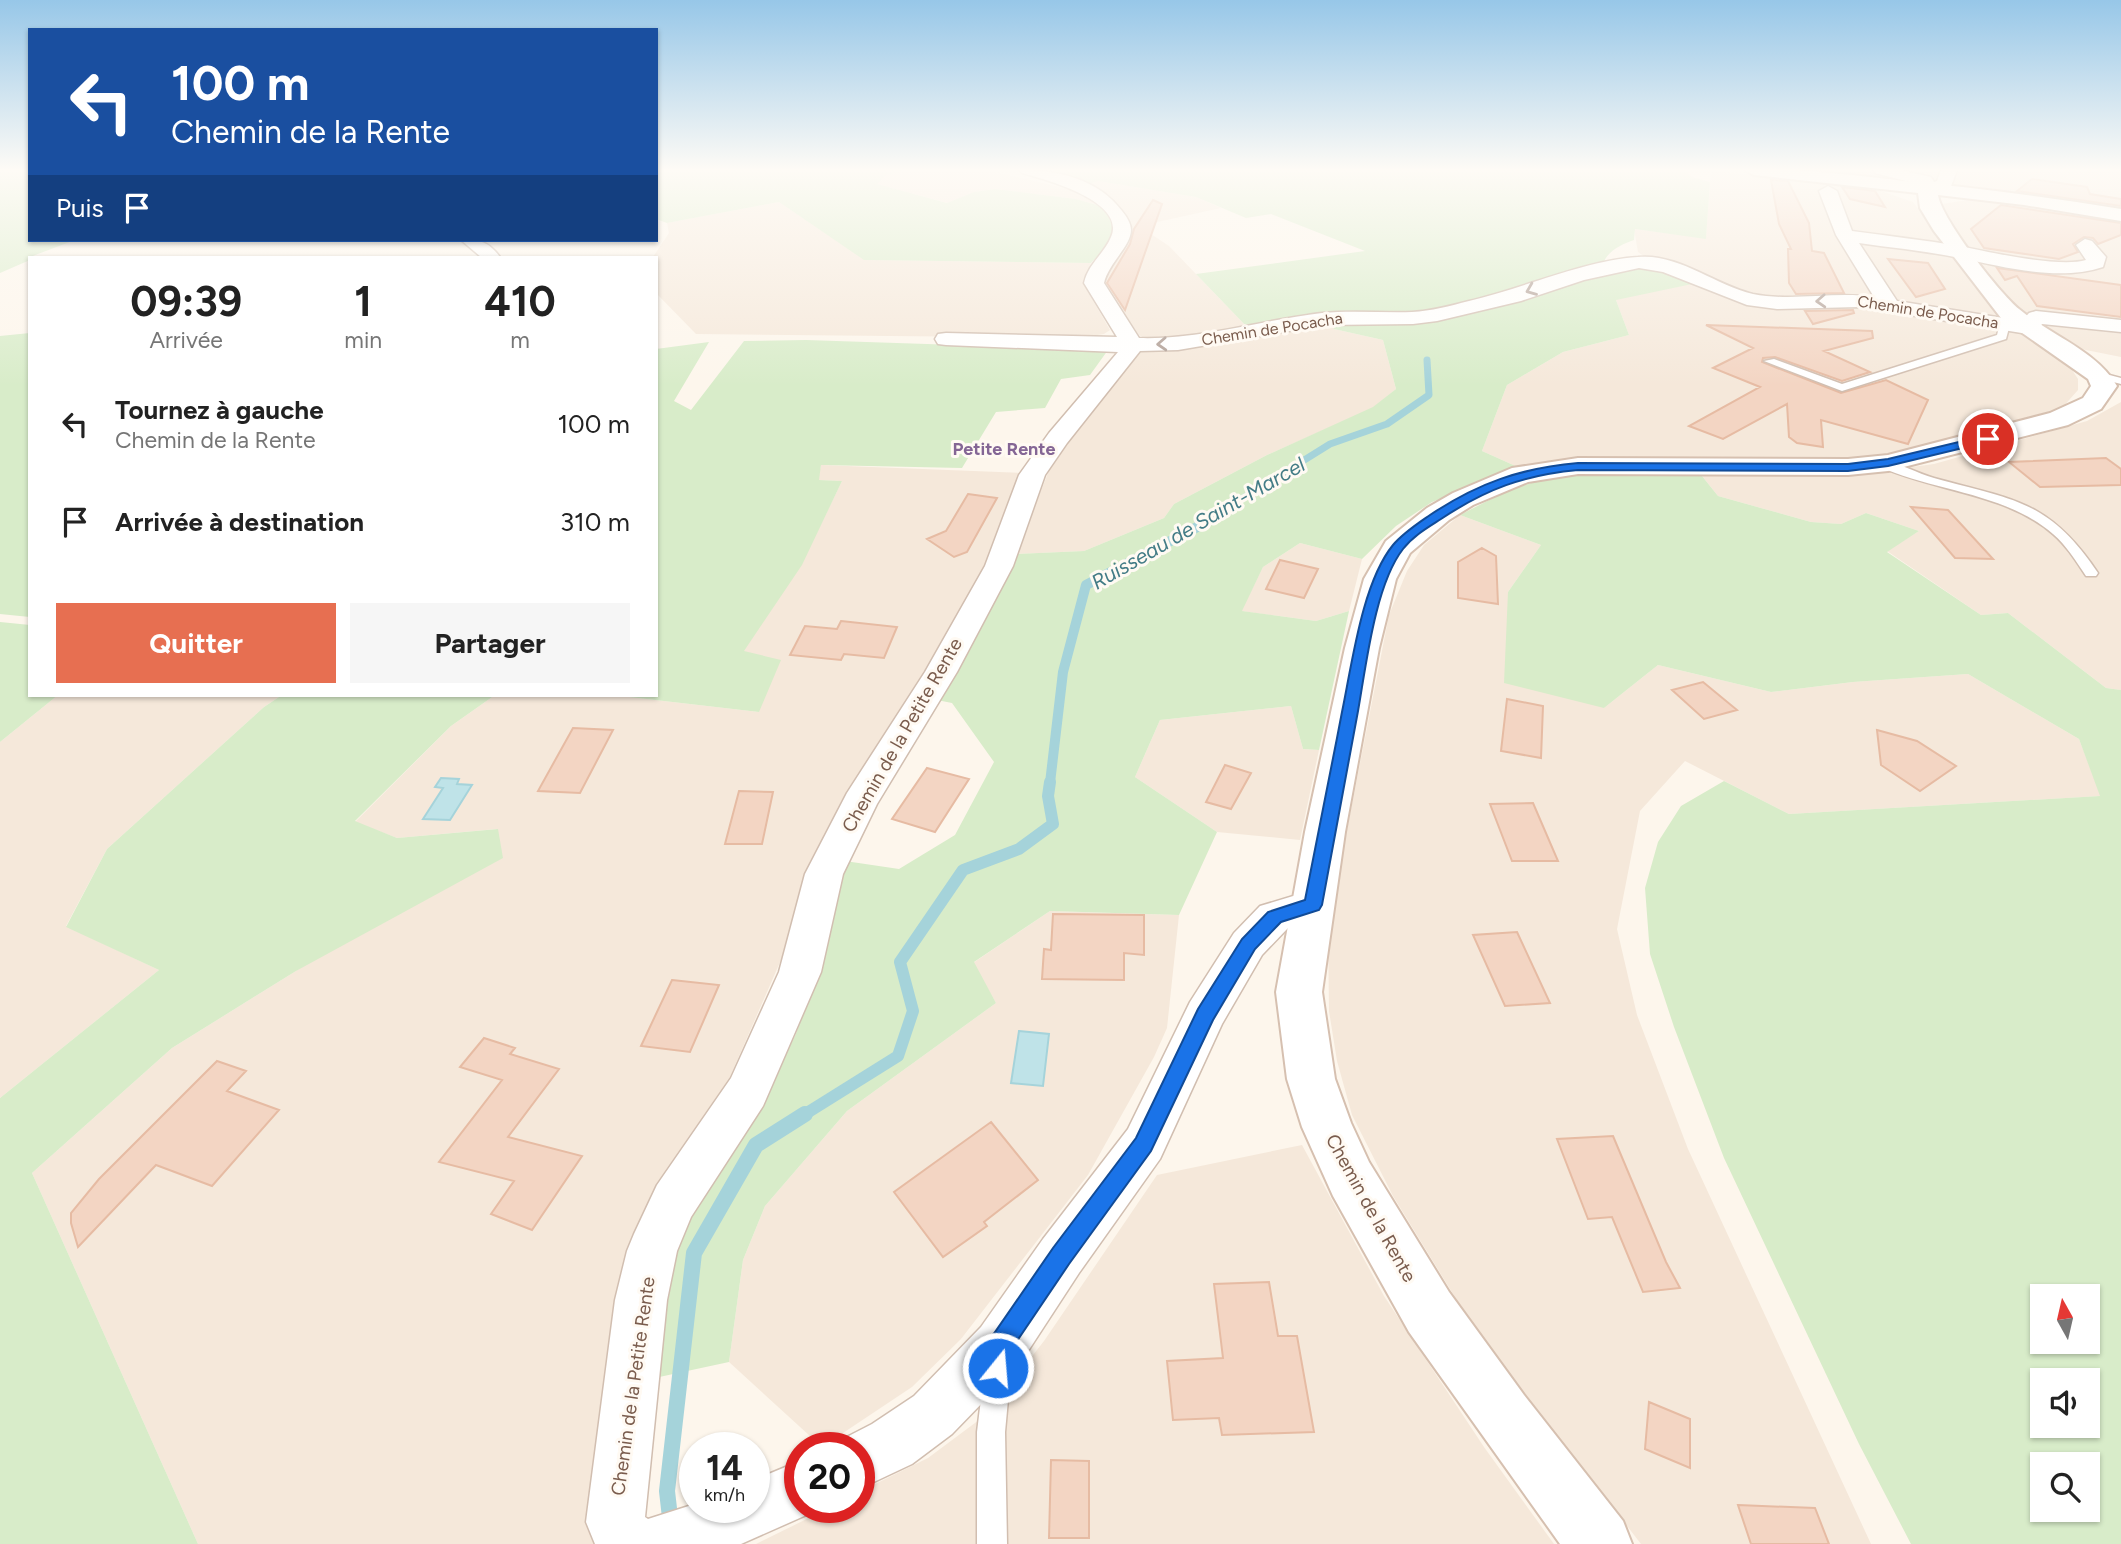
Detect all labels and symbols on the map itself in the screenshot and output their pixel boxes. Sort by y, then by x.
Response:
one-way arrow [1526,282,1538,296]
street label: Chemin de Pocacha [1856,291,2000,333]
one-way arrow [1815,294,1826,309]
street label: Chemin de Pocacha [1200,308,1344,350]
one-way arrow [1157,336,1168,351]
pin [1958,409,2018,469]
district label: Petite Rente [953,438,1055,460]
water label: Ruisseau de Saint-Marcel [1087,451,1310,595]
street label: Chemin de la Petite Rente [837,634,967,836]
street label: Chemin de la Rente [1321,1130,1421,1286]
street label: Chemin de la Petite Rente [606,1275,660,1497]
north arrow [2030,1284,2100,1354]
position arrow [961,1331,1035,1405]
speed limit sign: 20 [784,1432,875,1523]

